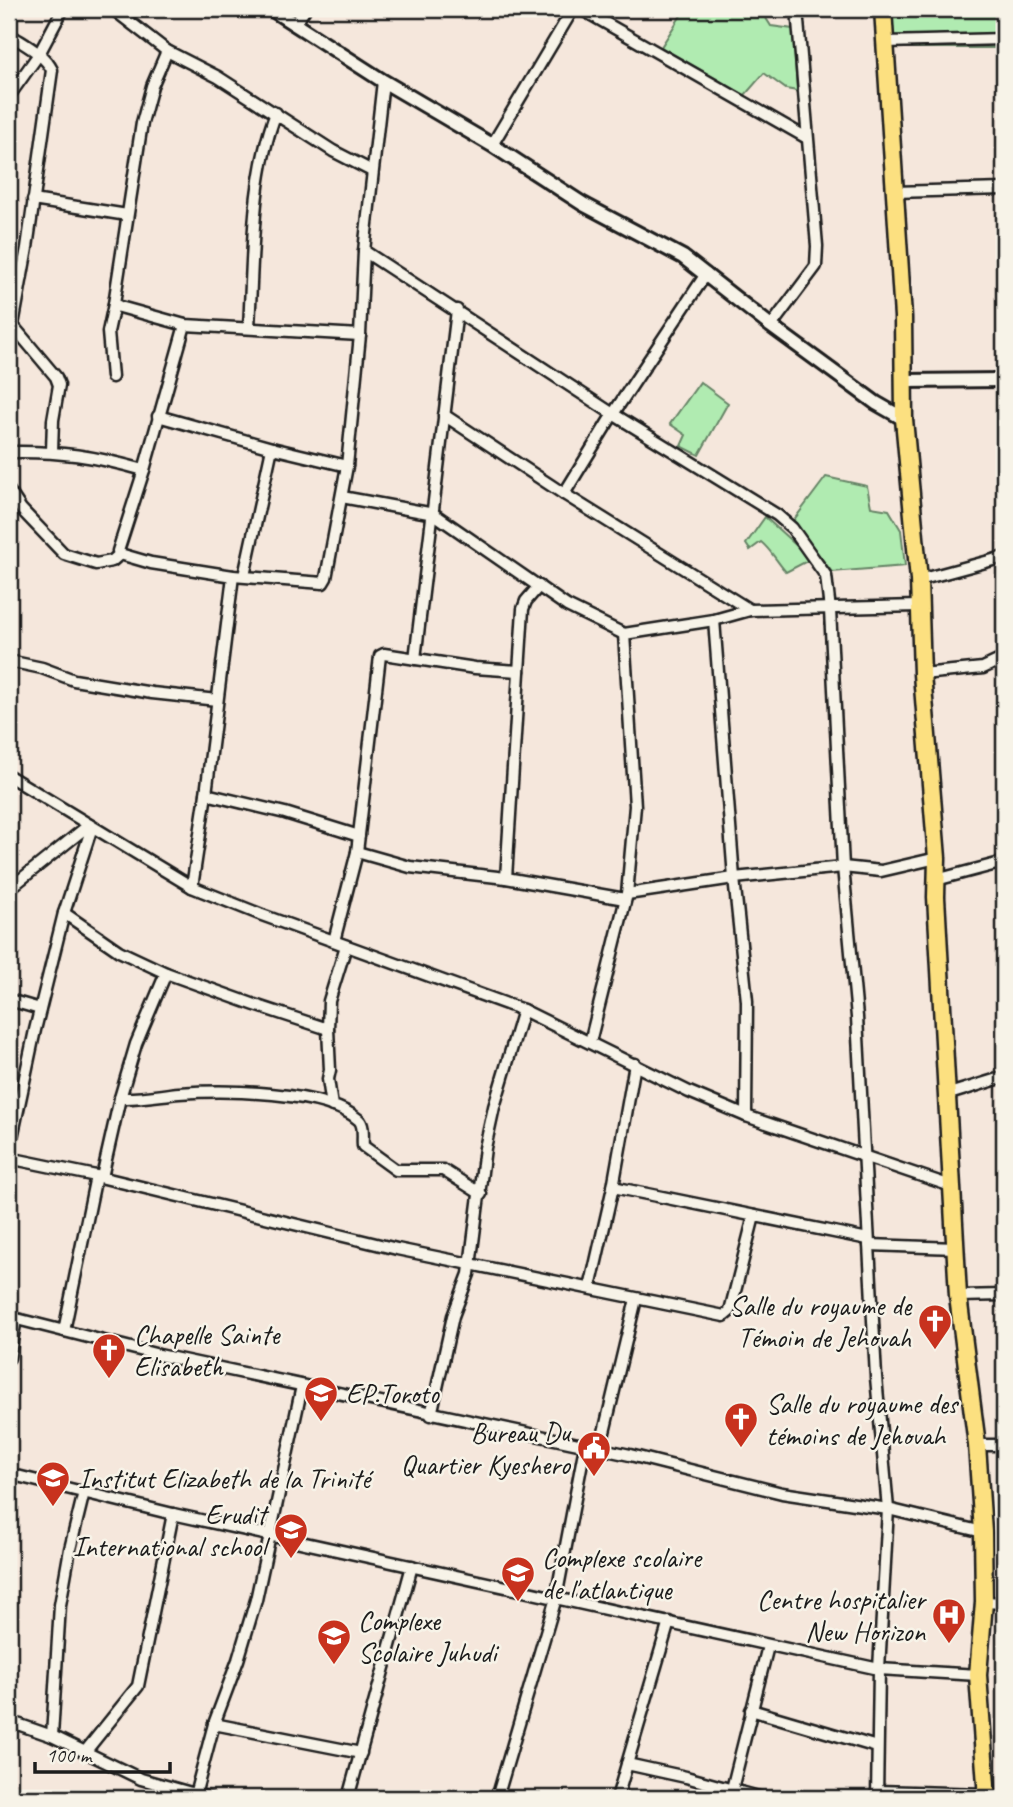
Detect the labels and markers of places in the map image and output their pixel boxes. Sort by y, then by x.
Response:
place label: Salle du royaume de Témoin de Jehovah [729,1288,913,1355]
church icon: Salle du royaume de Témoin de Jehovah [916,1302,954,1351]
place label: Chapelle Sainte Elisabeth [134,1317,281,1384]
church icon: Chapelle Sainte Elisabeth [90,1331,128,1380]
school or university icon: EP.Toroto [302,1374,340,1423]
place label: EP.Toroto [346,1376,441,1411]
place label: Salle du royaume des témoins de Jehovah [766,1386,960,1453]
church icon: Salle du royaume des témoins de Jehovah [722,1400,760,1449]
place label: Bureau Du Quartier Kyeshero [401,1415,572,1482]
public building icon: Bureau Du Quartier Kyeshero [575,1429,613,1478]
school or university icon: Institut Elizabeth de la Trinité [34,1459,72,1508]
place label: Institut Elizabeth de la Trinité [78,1461,374,1496]
place label: Erudit International school [73,1497,271,1564]
school or university icon: Erudit International school [272,1511,310,1560]
place label: Complexe scolaire de l'atlantique [542,1540,703,1607]
school or university icon: Complexe scolaire de l'atlantique [499,1554,537,1603]
place label: Centre hospitalier New Horizon [757,1582,927,1649]
hospital icon: Centre hospitalier New Horizon [930,1596,968,1645]
place label: Complexe Scolaire Juhudi [358,1603,500,1670]
school or university icon: Complexe Scolaire Juhudi [315,1617,353,1666]

